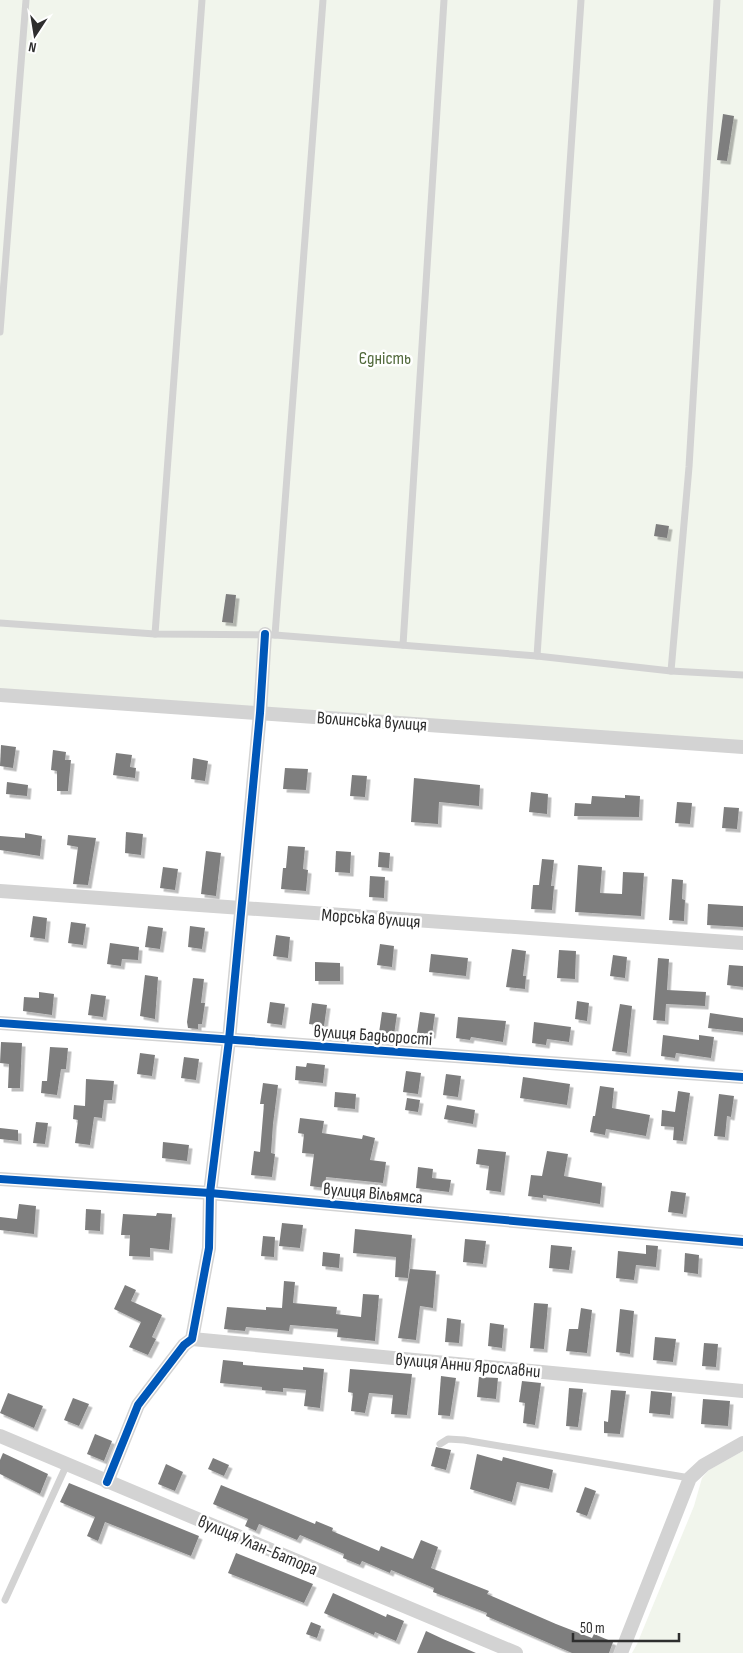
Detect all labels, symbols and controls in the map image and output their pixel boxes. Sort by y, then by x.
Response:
north arrow [10,10,60,60]
text: N [27,38,38,56]
park label: Єдність [359,348,411,369]
street label: Волинська вулиця [316,707,428,736]
street label: Морська вулиця [321,905,421,932]
street label: вулиця Бадьорості [313,1021,433,1050]
street label: вулиця Вільямса [322,1179,424,1208]
street label: вулиця Анни Ярославни [395,1349,541,1382]
street label: вулиця Улан-Батора [195,1511,321,1580]
scale bar [573,1610,679,1642]
text: 50 m [580,1619,605,1638]

